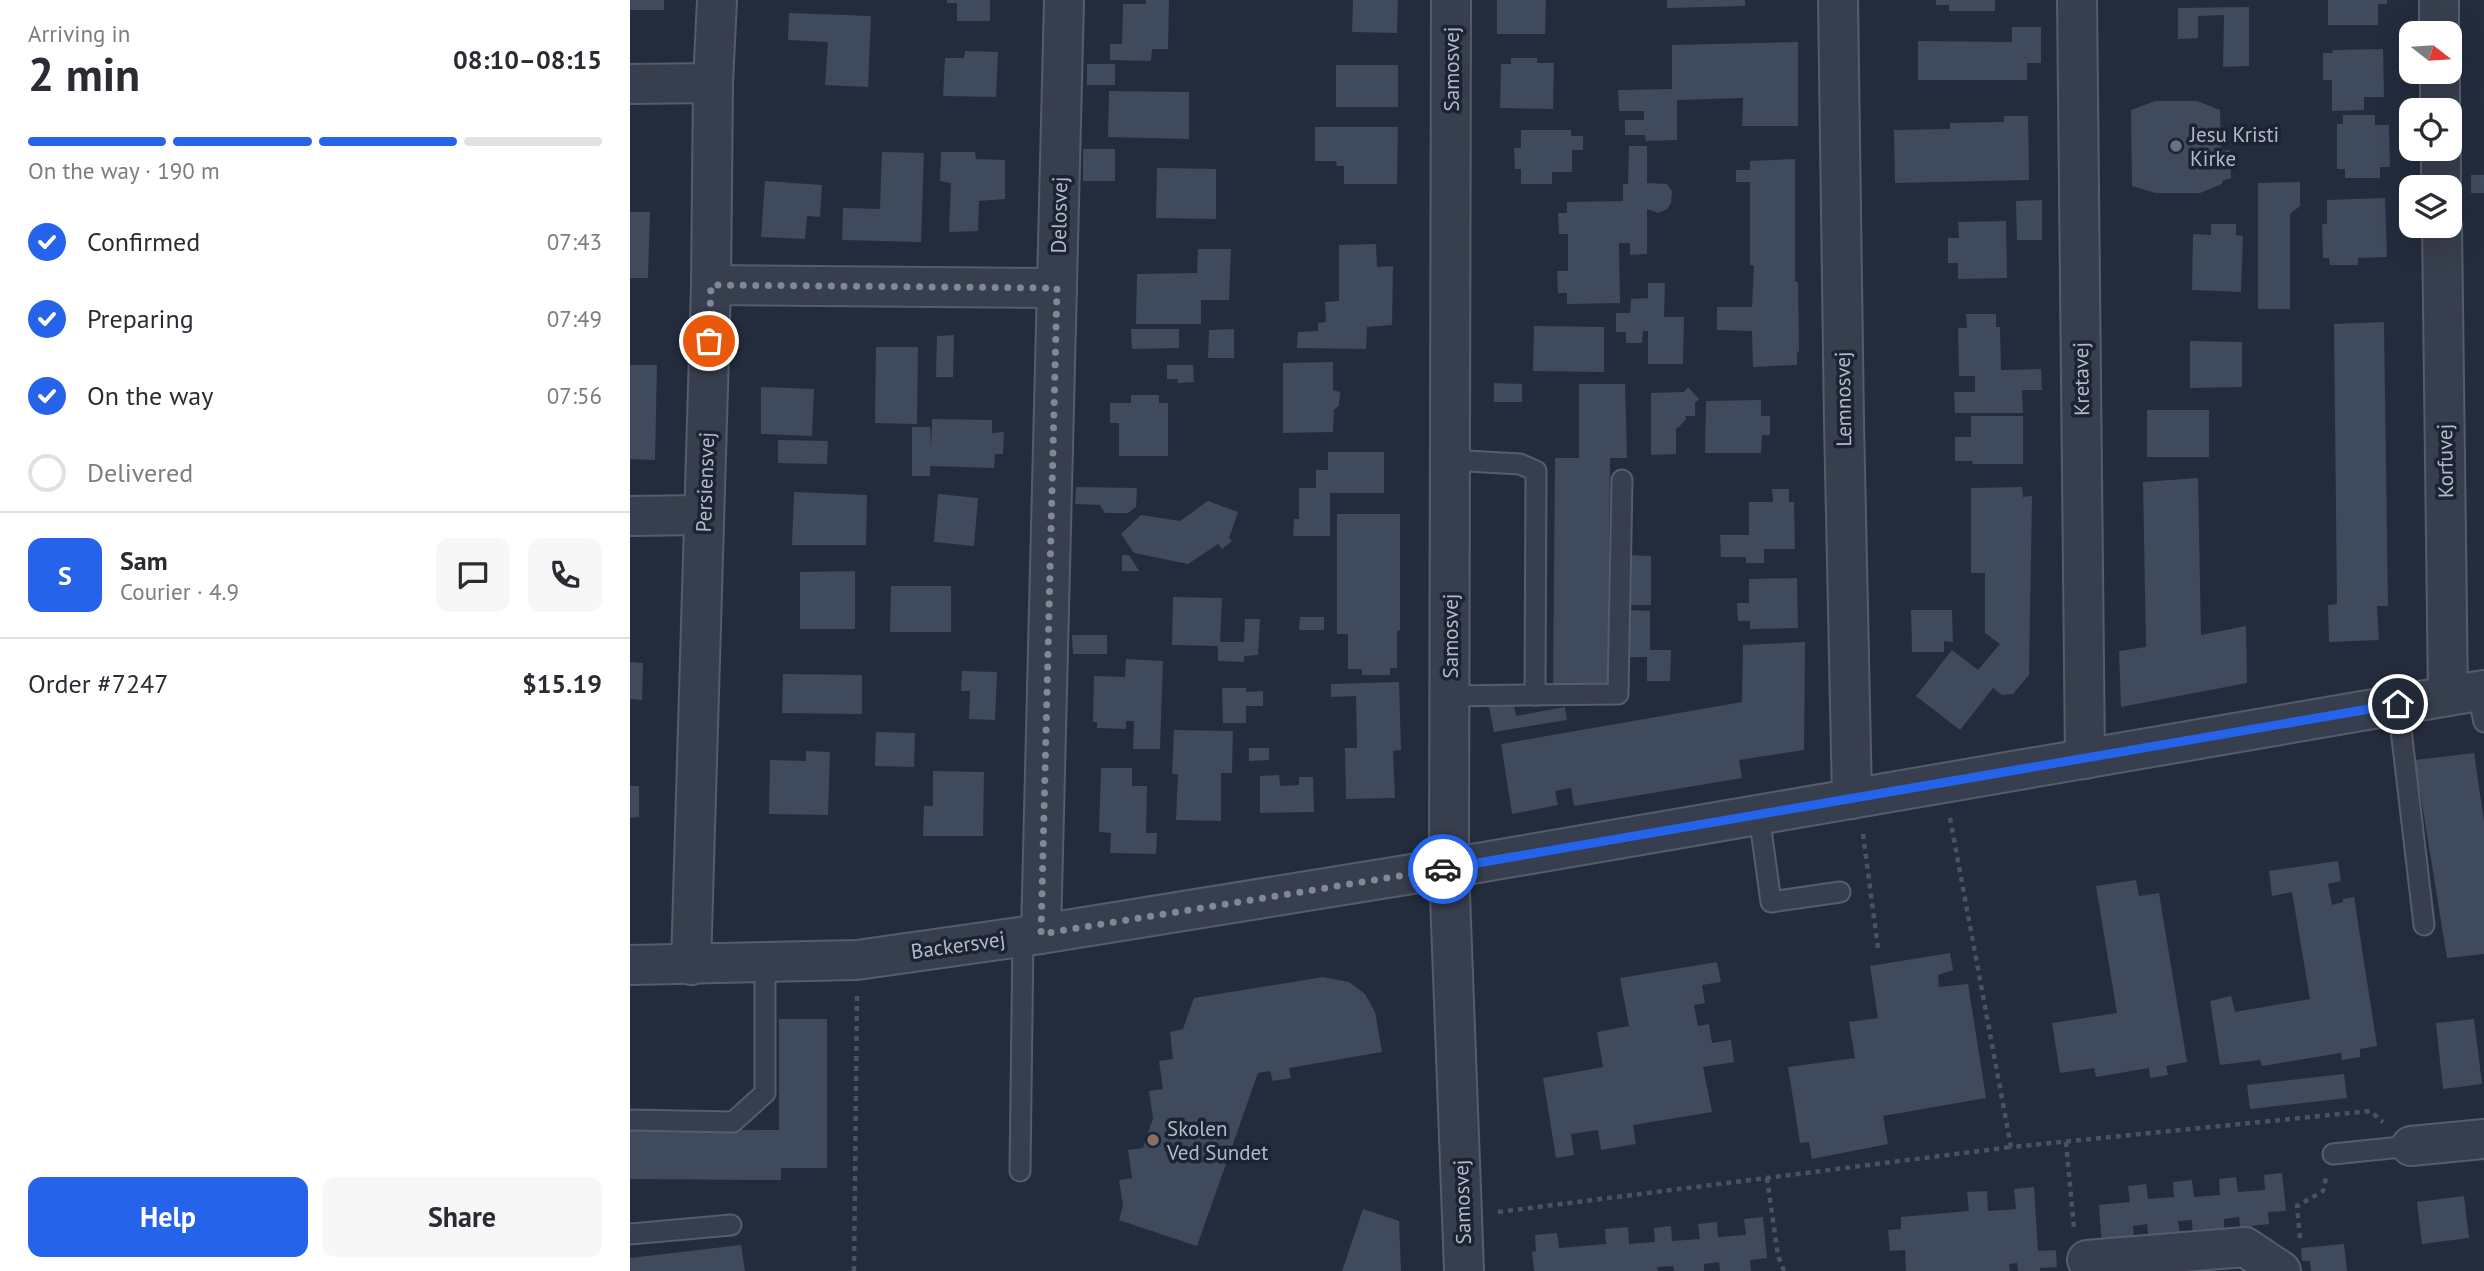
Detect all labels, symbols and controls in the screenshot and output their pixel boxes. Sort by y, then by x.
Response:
text: Arriving in [28,19,130,48]
north arrow [2399,21,2462,84]
map controls [2399,21,2462,238]
street label: Samosvej [1438,27,1465,111]
text: 08:10–08:15 [453,43,602,76]
text: 2 min [28,44,140,104]
button: locate [2399,98,2462,161]
place label: Jesu Kristi Kirke [2189,121,2279,172]
marker: Jesu Kristi Kirke [2168,138,2184,154]
text: On the way · 190 m [28,156,220,185]
button: layers [2399,175,2462,238]
street label: Delosvej [1045,176,1073,254]
icon: check [28,223,66,261]
text: Confirmed [87,225,200,258]
text: 07:43 [547,227,602,256]
icon: check [28,300,66,338]
text: Preparing [87,302,194,335]
text: 07:49 [547,304,602,333]
pin [679,311,739,371]
icon: bag [690,322,728,360]
street label: Kretavej [2067,342,2095,416]
street label: Lemnosvej [1829,351,1857,447]
icon: check [28,377,66,415]
text: On the way [87,379,213,412]
text: 07:56 [547,381,602,410]
street label: Korfuvej [2431,424,2459,498]
street label: Persiensvej [690,431,720,533]
text: Delivered [87,456,193,489]
button: chat [436,538,510,612]
button: phone [528,538,602,612]
text: Sam [120,544,168,577]
text: S [58,559,72,592]
text: Courier · 4.9 [120,577,239,606]
street label: Samosvej [1437,594,1464,678]
text: Order #7247 [28,667,168,700]
text: $15.19 [522,667,602,700]
pin [2368,674,2428,734]
icon: home [2379,685,2417,723]
courier [1408,834,1478,904]
icon: car [1424,850,1462,888]
street label: Backersvej [909,925,1007,965]
place label: Skolen Ved Sundet [1166,1115,1268,1166]
marker: Skolen Ved Sundet [1145,1132,1161,1148]
street label: Samosvej [1447,1159,1477,1245]
button: Help [28,1177,308,1257]
button: Share [322,1177,602,1257]

